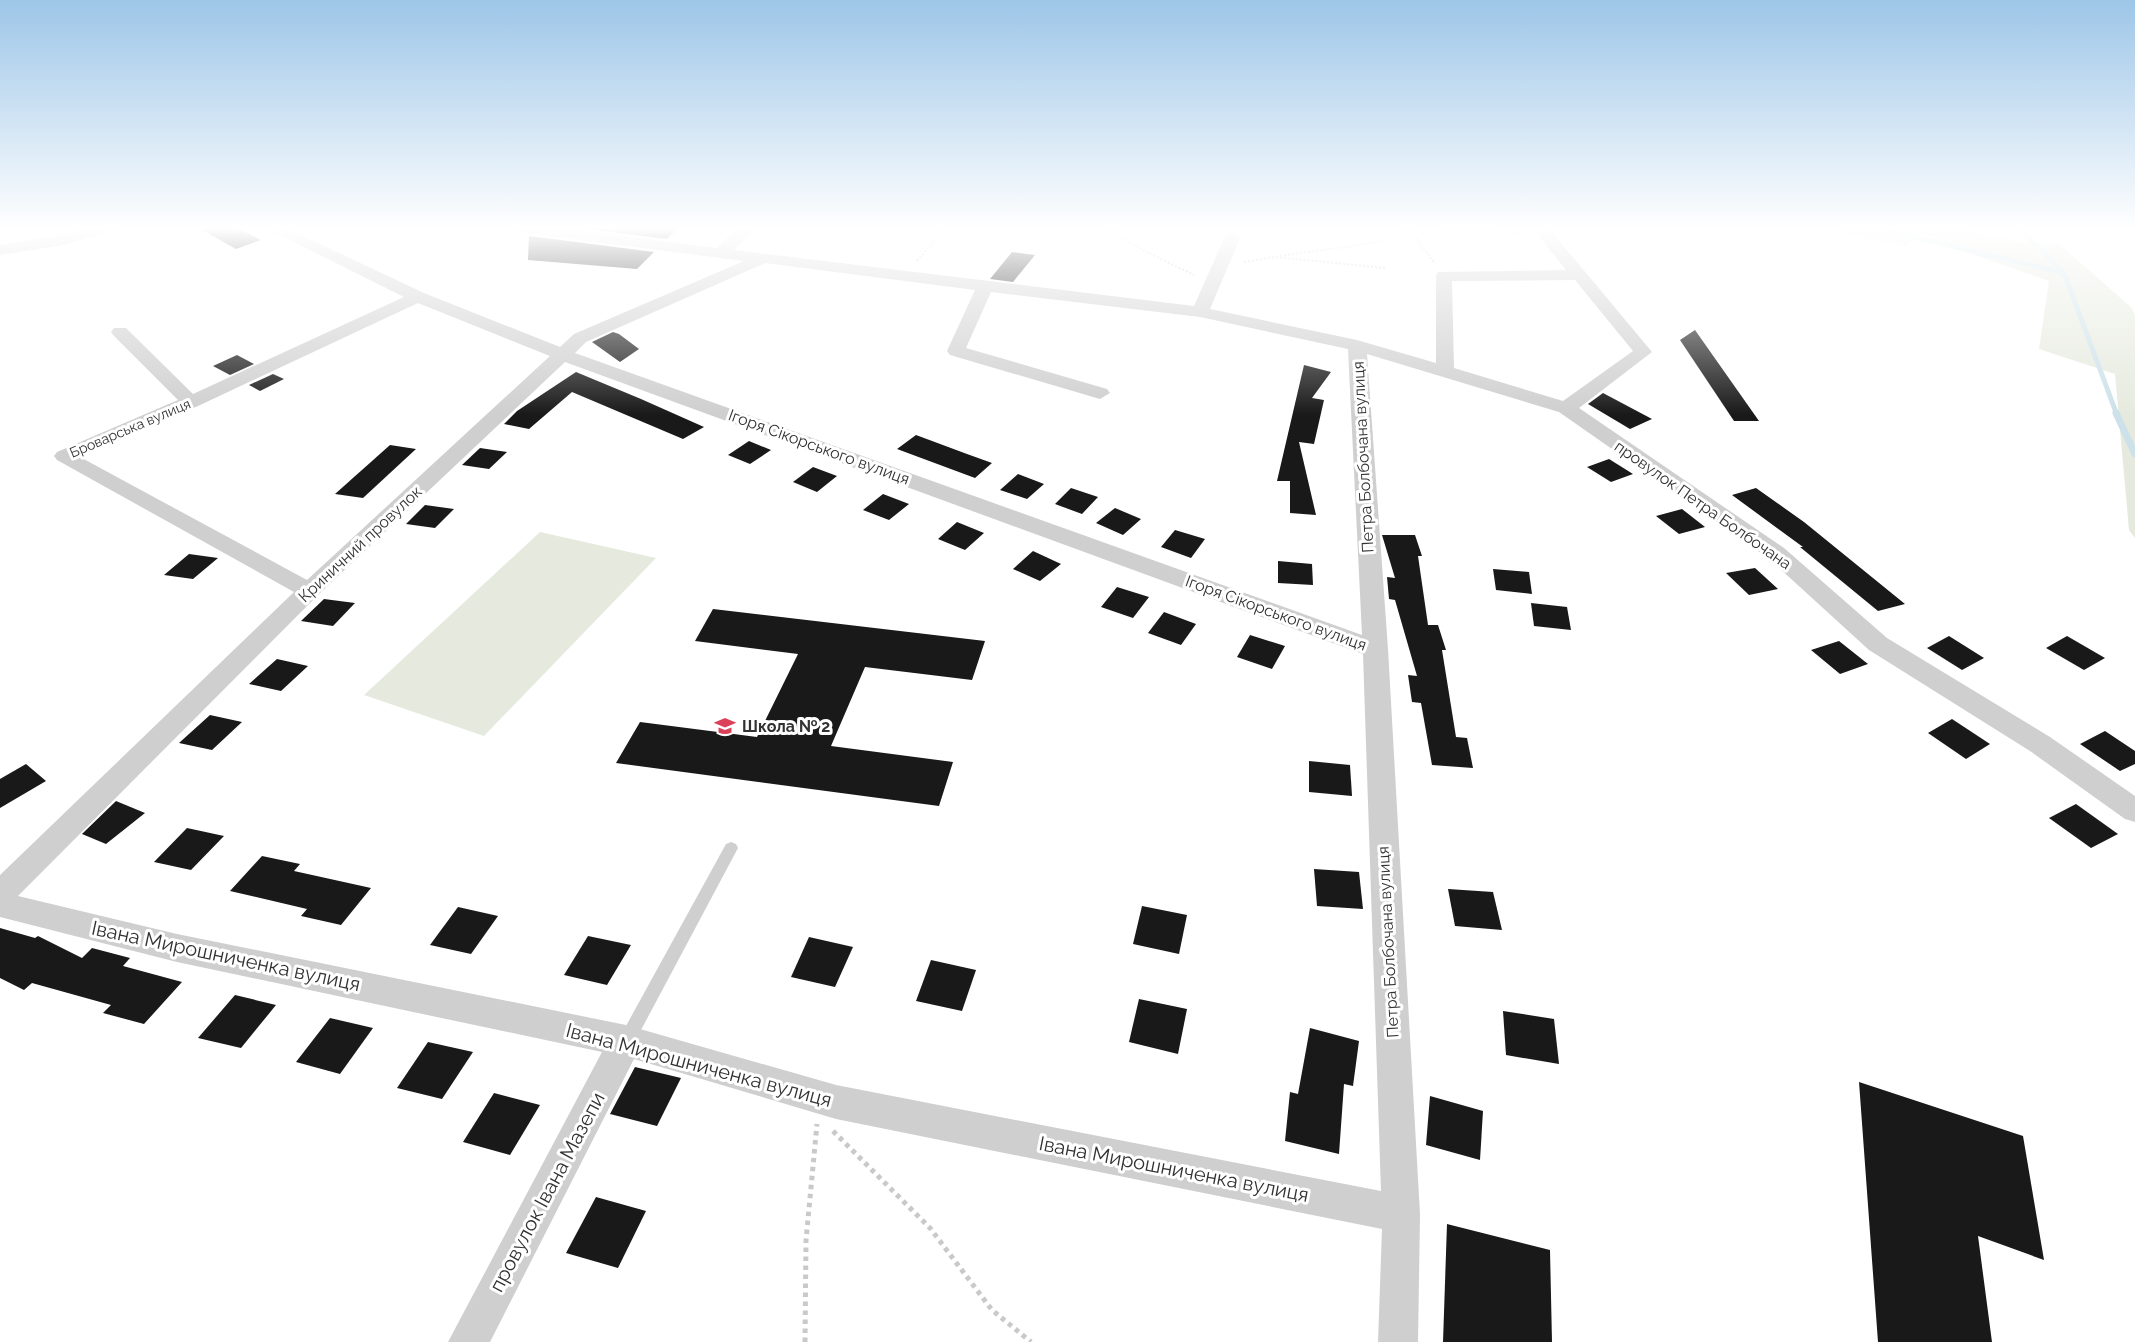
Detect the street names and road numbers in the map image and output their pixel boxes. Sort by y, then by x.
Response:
street label: Петра Болбочана вулиця [1348,361,1378,553]
street label: Броварська вулиця [67,395,193,461]
street label: Ігоря Сікорського вулиця [726,405,912,489]
street label: провулок Петра Болбочана [1611,437,1795,573]
street label: Криничний провулок [294,482,426,606]
street label: Ігоря Сікорського вулиця [1183,571,1369,655]
street label: Петра Болбочана вулиця [1373,846,1403,1038]
street label: Івана Мирошниченка вулиця [89,916,363,996]
street label: Івана Мирошниченка вулиця [563,1018,835,1112]
street label: провулок Івана Мазепи [484,1088,610,1296]
street label: Івана Мирошниченка вулиця [1037,1131,1311,1207]

